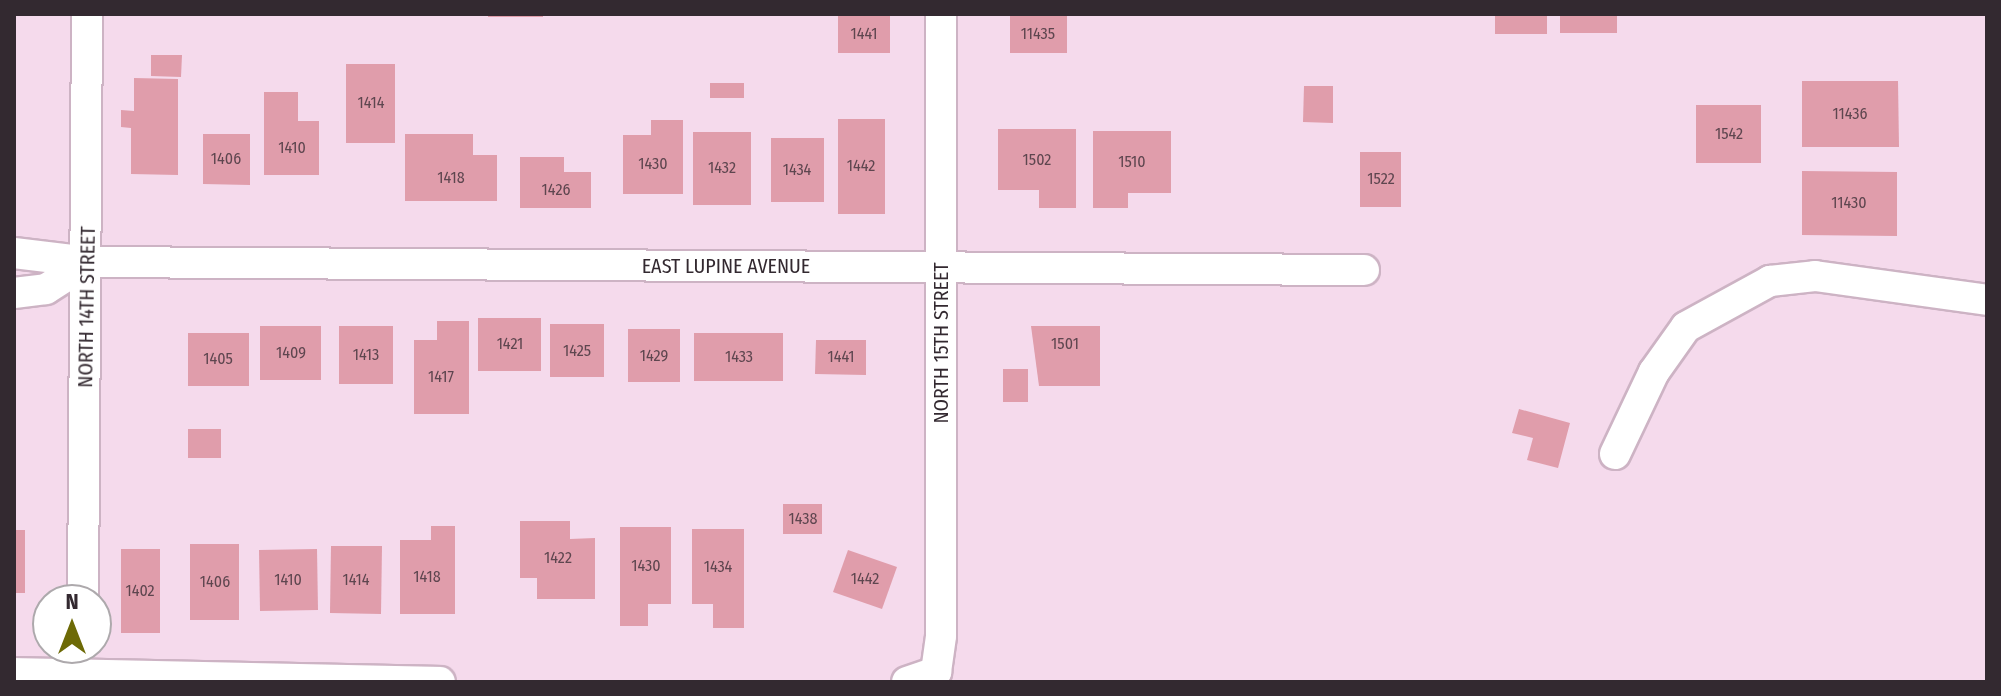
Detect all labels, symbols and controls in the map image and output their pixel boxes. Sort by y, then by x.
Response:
house number: 1441 [850,24,878,44]
house number: 11435 [1021,24,1055,44]
house number: 1414 [357,93,385,113]
house number: 11436 [1833,104,1867,124]
house number: 1542 [1715,124,1743,144]
house number: 1410 [278,138,306,158]
house number: 1406 [211,149,241,169]
house number: 1502 [1023,150,1051,170]
house number: 1510 [1118,152,1146,172]
house number: 1430 [638,154,668,174]
house number: 1442 [847,156,875,176]
house number: 1432 [708,158,736,178]
house number: 1434 [783,160,811,180]
house number: 1418 [437,168,465,188]
house number: 1522 [1367,169,1395,189]
house number: 1426 [542,180,570,200]
house number: 11430 [1831,193,1867,213]
street label: NORTH 14TH STREET [74,226,100,388]
street label: EAST LUPINE AVENUE [642,254,810,278]
street label: NORTH 15TH STREET [929,262,953,424]
house number: 1421 [497,334,523,354]
house number: 1501 [1051,334,1079,354]
house number: 1425 [563,341,591,361]
house number: 1409 [276,343,306,363]
house number: 1413 [353,345,379,365]
house number: 1429 [640,346,668,366]
house number: 1433 [725,347,753,367]
house number: 1441 [827,347,855,367]
house number: 1405 [203,349,233,369]
house number: 1417 [428,367,454,387]
house number: 1438 [789,509,817,529]
house number: 1422 [544,548,572,568]
house number: 1430 [631,556,661,576]
house number: 1434 [704,557,732,577]
house number: 1418 [413,567,441,587]
house number: 1442 [851,569,879,589]
house number: 1410 [274,570,302,590]
house number: 1414 [342,570,370,590]
house number: 1406 [200,572,230,592]
house number: 1402 [125,581,155,601]
north arrow [32,584,112,664]
text: N [65,588,79,615]

